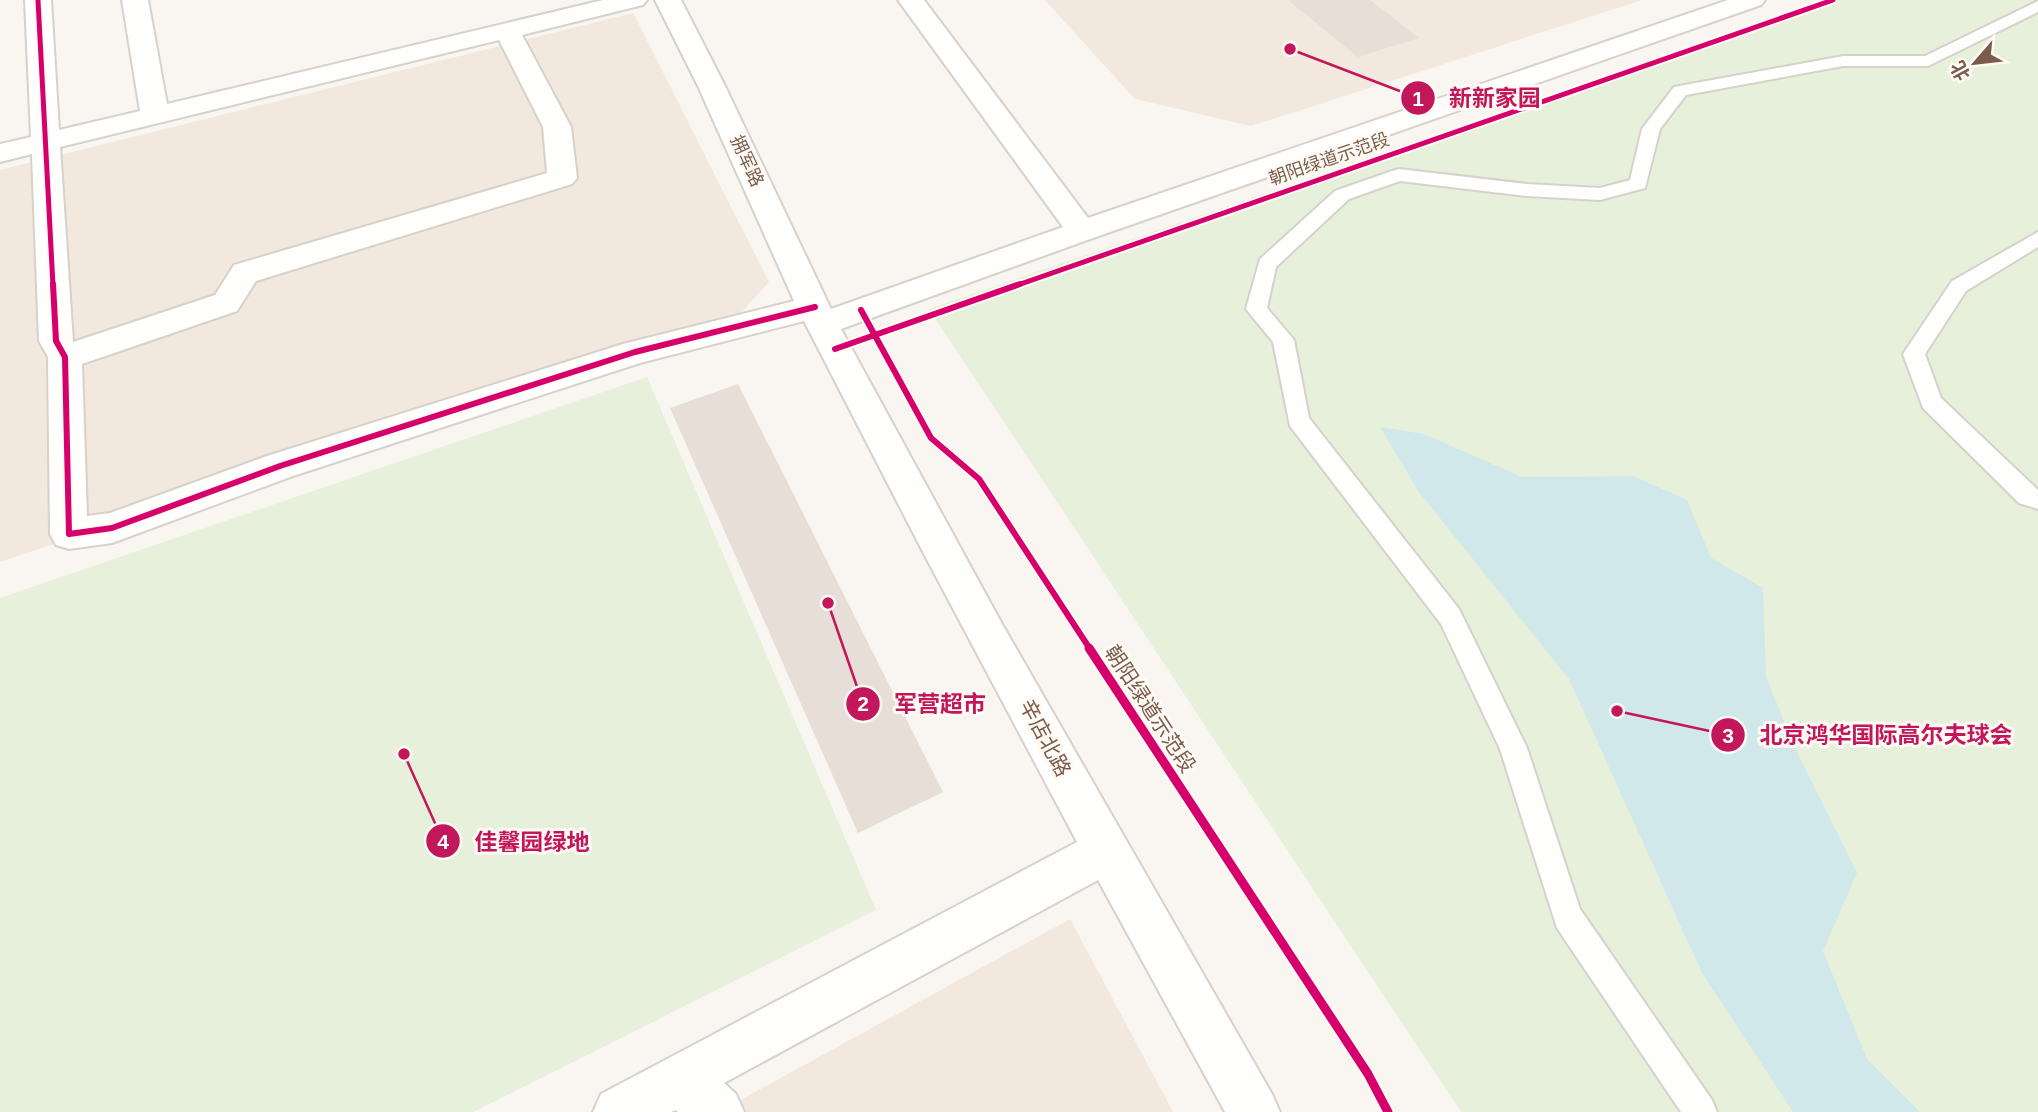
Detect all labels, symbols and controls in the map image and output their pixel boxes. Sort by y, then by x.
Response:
north arrow [1940,28,2010,98]
text: 北 [1947,57,1974,84]
callout: 新新家园 [1400,76,1555,120]
text: 新新家园 [1449,85,1541,111]
text: 1 [1412,87,1424,110]
street label: 朝阳绿道示范段 [1266,129,1392,189]
street label: 拥军路 [727,132,767,190]
street label: 朝阳绿道示范段 [1101,641,1200,777]
callout: 军营超市 [845,682,1000,726]
text: 军营超市 [894,691,986,717]
text: 2 [857,692,869,715]
street label: 辛店北路 [1016,695,1075,780]
callout: 北京鸿华国际高尔夫球会 [1711,713,2027,757]
text: 北京鸿华国际高尔夫球会 [1760,722,2013,748]
text: 3 [1722,724,1734,747]
callout: 佳馨园绿地 [425,819,603,863]
text: 佳馨园绿地 [475,829,590,855]
text: 4 [437,830,449,853]

